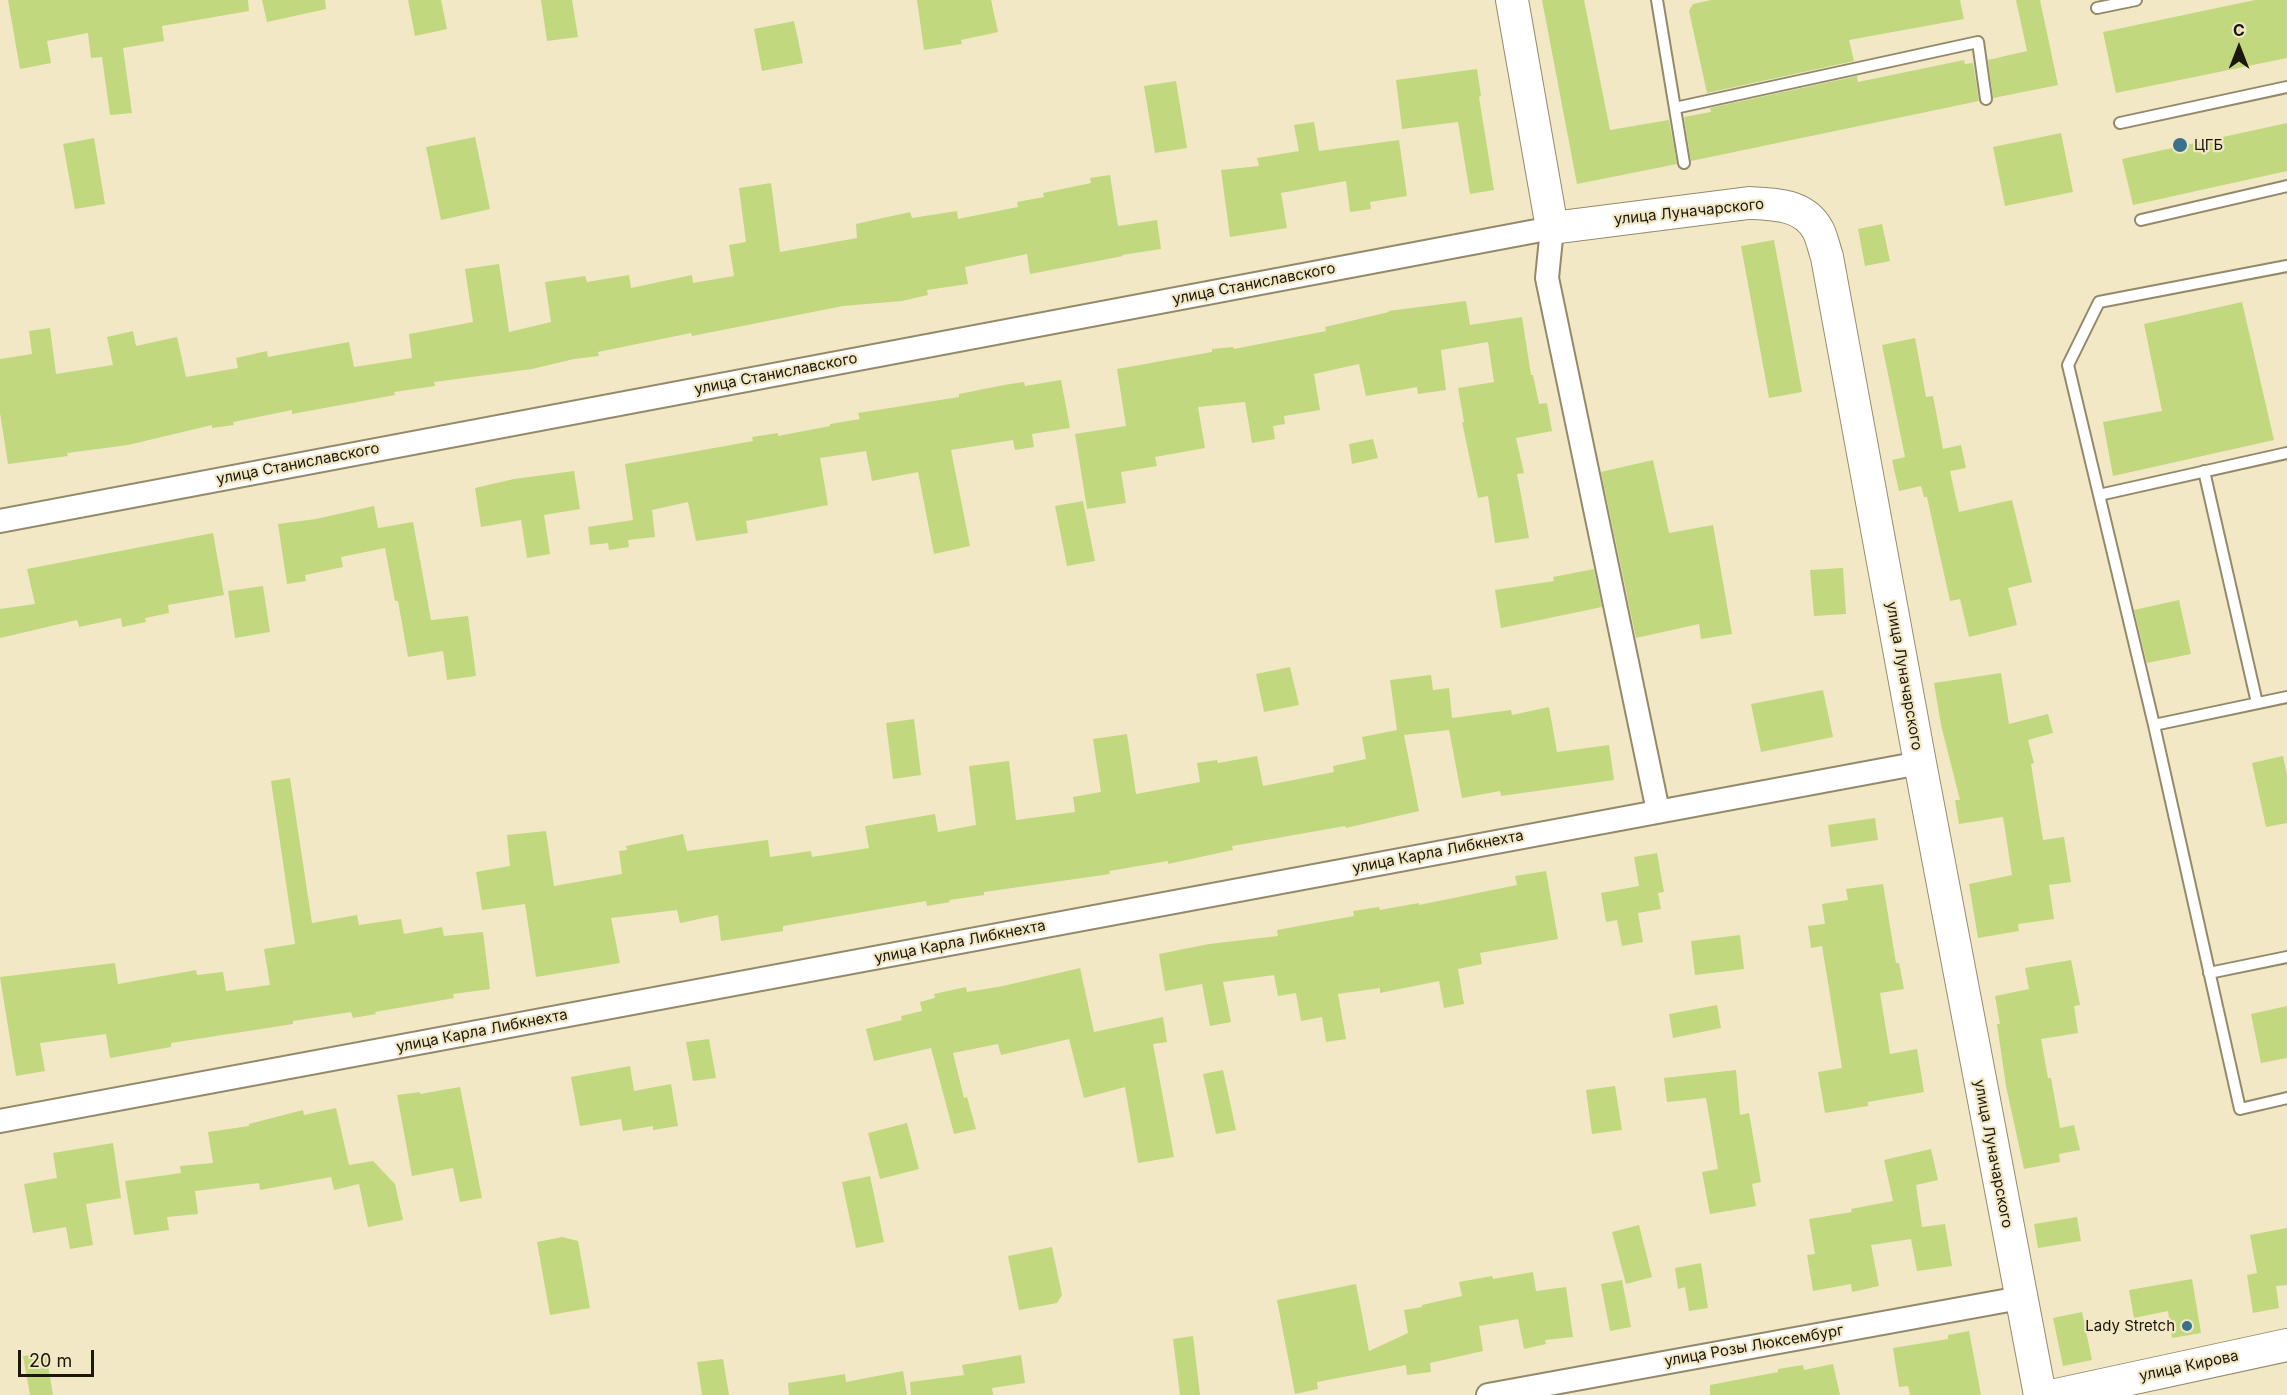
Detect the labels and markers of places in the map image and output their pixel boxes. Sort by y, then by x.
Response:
marker: ЦГБ [2171,136,2189,154]
place label: ЦГБ [2194,136,2223,154]
place label: Lady Stretch [2085,1317,2175,1335]
marker: Lady Stretch [2180,1319,2194,1333]

